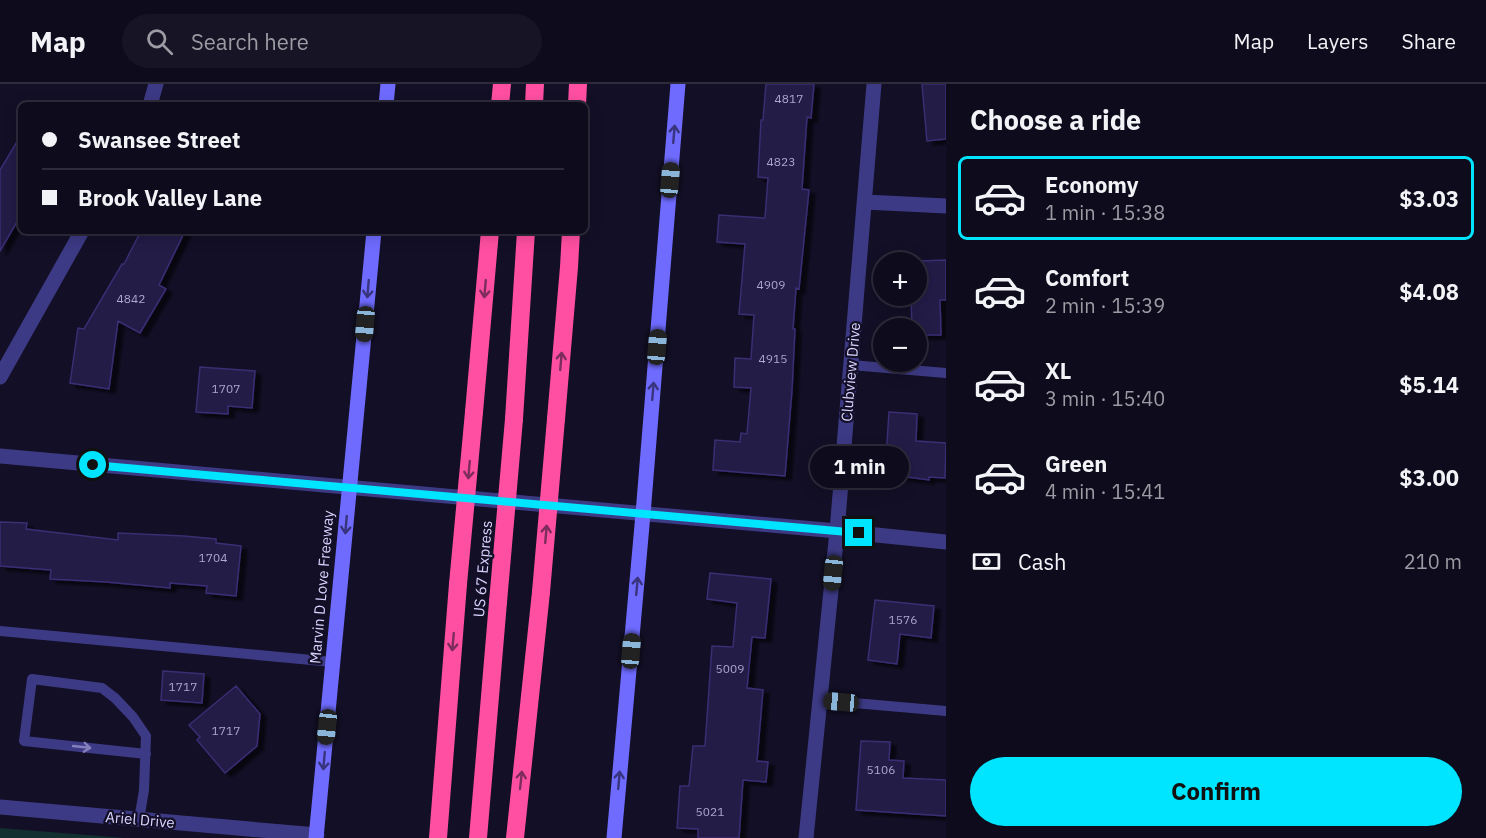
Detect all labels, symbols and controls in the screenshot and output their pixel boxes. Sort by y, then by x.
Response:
search box [122,14,542,68]
text: Map [30,23,86,60]
icon: search [143,25,176,58]
text: Search here [191,27,309,56]
text: Map [1234,27,1274,55]
text: Layers [1307,27,1369,55]
text: Share [1402,27,1456,55]
house number: 4817 [775,91,803,106]
text: Choose a ride [970,102,1141,137]
text: Swansee Street [78,125,241,154]
one-way arrow [669,125,680,145]
house number: 4823 [767,154,795,169]
car [659,161,681,199]
text: Economy [1045,170,1139,199]
icon: car [973,171,1027,225]
text: Brook Valley Lane [78,183,262,212]
text: $3.03 [1399,184,1459,213]
text: 1 min · 15:38 [1045,199,1165,226]
map controls [873,252,927,372]
button: + [873,252,927,306]
text: Comfort [1045,263,1129,292]
icon: car [973,264,1027,318]
house number: 4909 [757,277,785,292]
text: $4.08 [1399,277,1459,306]
one-way arrow [362,279,373,299]
one-way arrow [479,279,490,299]
house number: 4842 [117,291,145,306]
text: 2 min · 15:39 [1045,292,1165,319]
car [354,305,376,343]
button: − [873,318,927,372]
street label: Clubview Drive [837,321,864,422]
car [646,328,668,366]
house number: 4915 [759,351,787,366]
one-way arrow [556,352,567,372]
text: XL [1045,356,1071,385]
icon: car [973,357,1027,411]
text: $5.14 [1399,370,1459,399]
house number: 1707 [212,381,240,396]
one-way arrow [648,382,659,402]
text: 3 min · 15:40 [1045,385,1165,412]
callout: 1 min [810,446,908,488]
text: Green [1045,449,1107,478]
icon: car [973,450,1027,504]
route start [79,451,106,478]
text: 1 min [833,453,886,480]
one-way arrow [463,460,474,479]
text: $3.00 [1399,463,1459,492]
text: 4 min · 15:41 [1045,478,1165,505]
street label: Marvin D Love Freeway [305,509,338,665]
one-way arrow [340,515,351,535]
route end [845,519,872,546]
street label: US 67 Express [469,520,496,618]
one-way arrow [541,525,552,545]
icon: cash [970,545,1003,578]
text: Cash [1018,547,1067,576]
text: 210 m [1404,548,1462,575]
house number: 1704 [199,550,227,565]
car [822,554,844,592]
one-way arrow [632,576,643,596]
house number: 1576 [889,612,917,627]
one-way arrow [448,632,459,652]
car [620,632,642,670]
house number: 5009 [716,661,744,676]
house number: 1717 [169,679,197,694]
car [822,691,860,713]
car [316,708,338,746]
house number: 1717 [212,723,240,738]
one-way arrow [72,742,92,753]
one-way arrow [318,751,329,771]
button: Confirm [970,757,1462,826]
house number: 5106 [867,762,895,777]
one-way arrow [516,770,527,790]
one-way arrow [614,770,625,790]
house number: 5021 [696,804,724,819]
street label: Ariel Drive [105,807,176,832]

